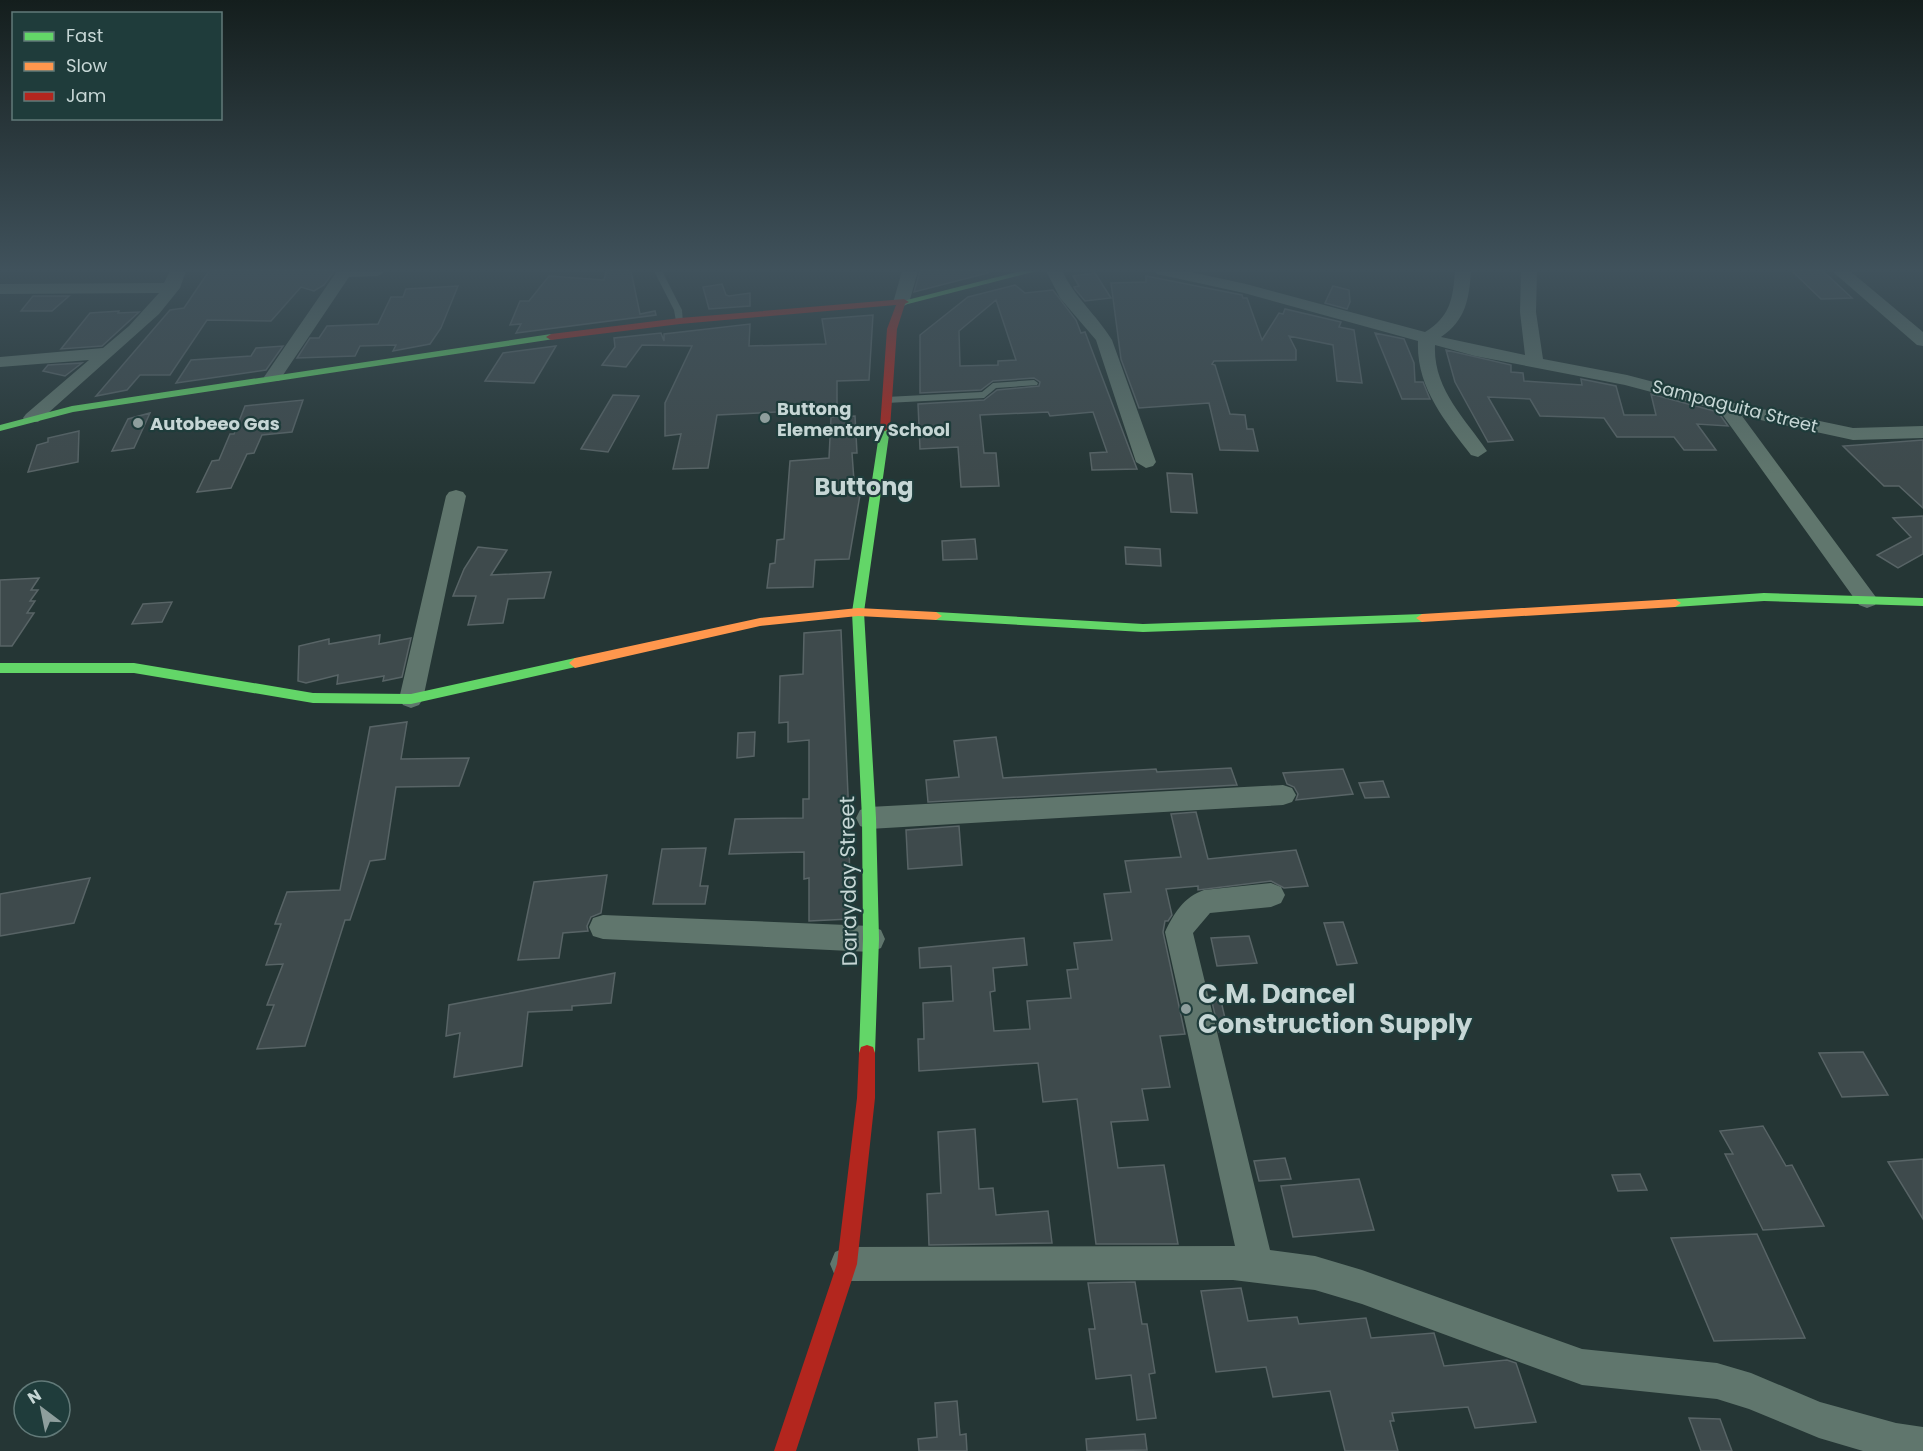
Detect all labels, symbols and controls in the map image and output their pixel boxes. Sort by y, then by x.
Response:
legend [12,12,222,120]
text: Fast [66,23,103,48]
text: Slow [66,53,108,78]
text: Jam [66,83,106,108]
street label: Sampaguita Street [1650,373,1820,439]
place label: Buttong Elementary School [777,396,950,442]
place label: Autobeeo Gas [150,411,280,436]
marker: Buttong Elementary School [758,411,772,425]
marker: Autobeeo Gas [131,416,145,430]
district label: Buttong [814,470,914,503]
street label: Darayday Street [832,796,864,966]
place label: C.M. Dancel Construction Supply [1198,976,1473,1042]
marker: C.M. Dancel Construction Supply [1179,1002,1193,1016]
north arrow [12,1379,72,1439]
text: N [23,1384,46,1410]

